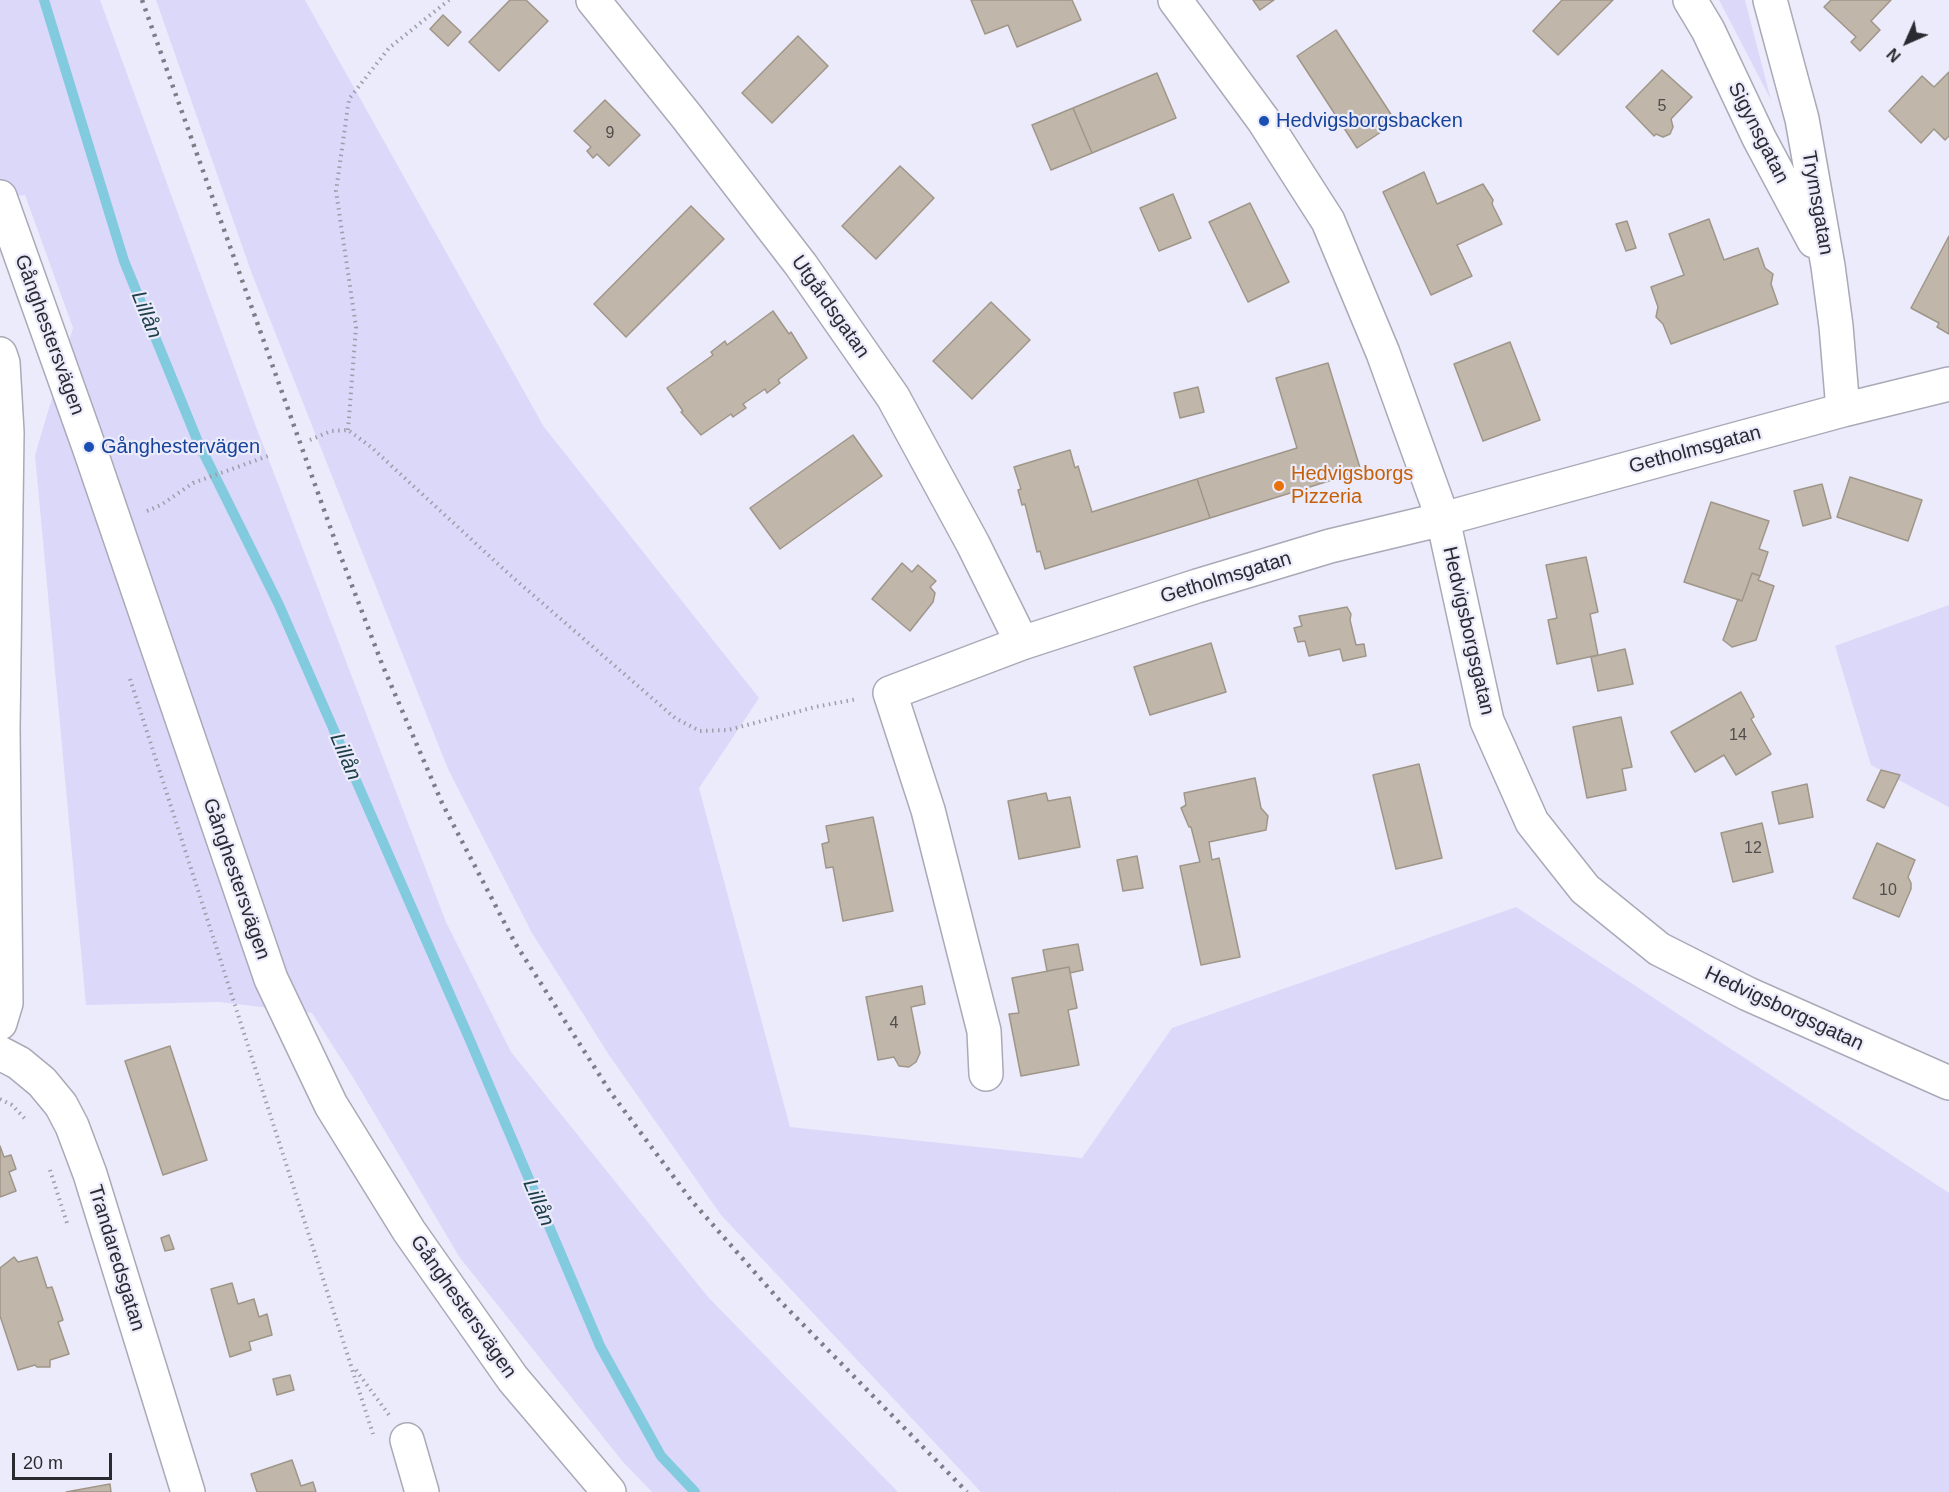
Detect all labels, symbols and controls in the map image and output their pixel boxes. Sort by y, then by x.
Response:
north arrow [1877,12,1937,72]
text: N [1884,45,1904,65]
street label: Sigynsgatan [1722,79,1794,187]
house number: 5 [1658,97,1666,117]
place label: Hedvigsborgsbacken [1276,109,1463,133]
marker: Hedvigsborgsbacken [1257,114,1271,128]
house number: 9 [606,124,614,144]
street label: Trymsgatan [1796,149,1838,257]
street label: Gånghestersvägen [9,251,89,419]
street label: Utgårdsgatan [786,251,874,363]
water label: Lillån [125,288,167,342]
street label: Getholmsgatan [1626,421,1764,479]
place label: Gånghestervägen [101,435,260,459]
marker: Gånghestervägen [82,440,96,454]
place label: Hedvigsborgs Pizzeria [1291,462,1413,509]
marker: Hedvigsborgs Pizzeria [1272,479,1286,493]
street label: Hedvigsborgsgatan [1437,544,1499,718]
street label: Getholmsgatan [1158,547,1294,609]
house number: 14 [1729,726,1747,746]
water label: Lillån [324,730,366,784]
street label: Gånghestersvägen [197,795,275,963]
house number: 12 [1744,839,1762,859]
house number: 10 [1879,881,1897,901]
street label: Hedvigsborgsgatan [1701,962,1867,1056]
house number: 4 [890,1014,898,1034]
water label: Lillån [517,1176,559,1230]
street label: Trandaredsgatan [82,1182,150,1334]
street label: Gånghestersvägen [405,1231,521,1383]
scale bar [15,1441,116,1479]
text: 20 m [23,1453,63,1473]

